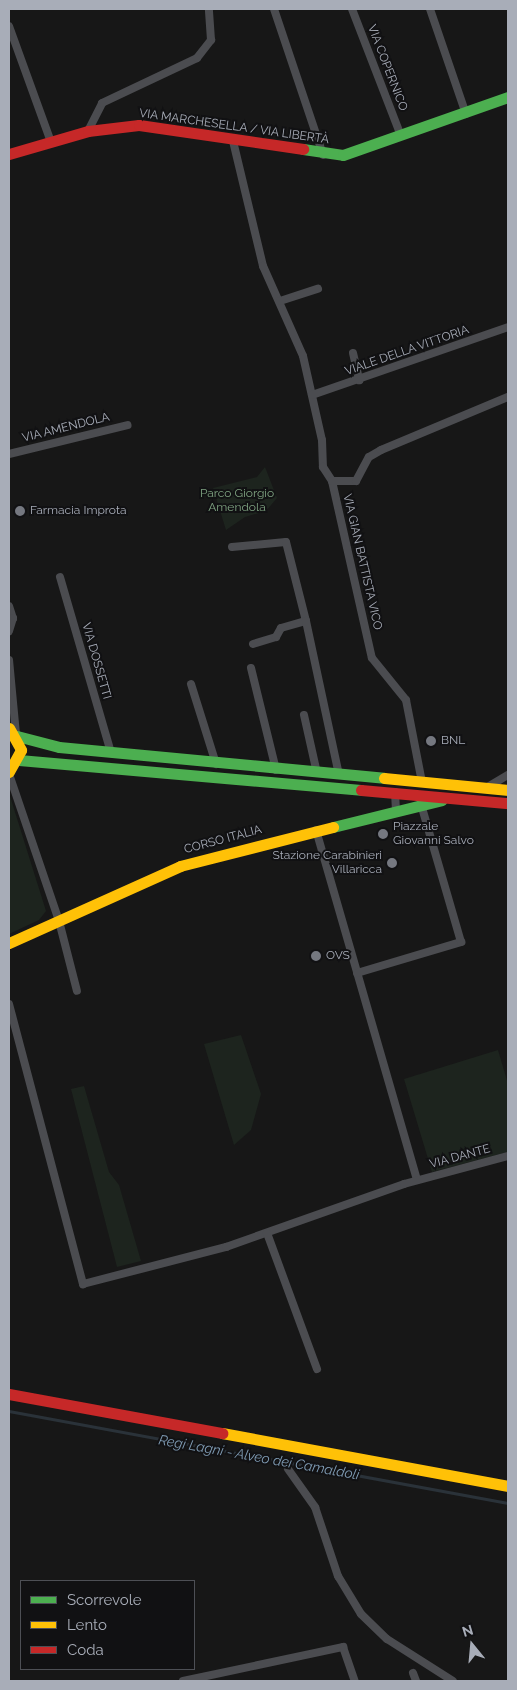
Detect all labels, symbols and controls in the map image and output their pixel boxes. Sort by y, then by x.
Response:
street label: VIA COPERNICO [364,23,410,113]
street label: VIA MARCHESELLA / VIA LIBERTÀ [137,106,331,148]
street label: VIALE DELLA VITTORIA [343,323,471,379]
street label: VIA AMENDOLA [20,410,112,446]
park label: Parco Giorgio Amendola [200,487,274,515]
street label: VIA GIAN BATTISTA VICO [339,492,385,632]
place label: Farmacia Improta [30,504,126,518]
marker: Farmacia Improta [14,505,26,517]
street label: VIA DOSSETTI [78,621,114,701]
place label: BNL [441,734,465,748]
marker: BNL [425,735,437,747]
place label: Piazzale Giovanni Salvo [393,820,474,848]
street label: CORSO ITALIA [182,823,264,857]
marker: Piazzale Giovanni Salvo [377,828,389,840]
place label: Stazione Carabinieri Villaricca [272,849,382,877]
marker: Stazione Carabinieri Villaricca [386,857,398,869]
place label: OVS [326,949,350,963]
marker: OVS [310,950,322,962]
street label: VIA DANTE [428,1142,492,1172]
water label: Regi Lagni - Alveo dei Camaldoli [157,1431,361,1483]
legend [20,1580,195,1670]
text: Scorrevole [67,1591,142,1609]
text: Lento [67,1616,107,1634]
north arrow [447,1620,497,1670]
text: N [460,1621,475,1640]
text: Coda [67,1641,104,1659]

